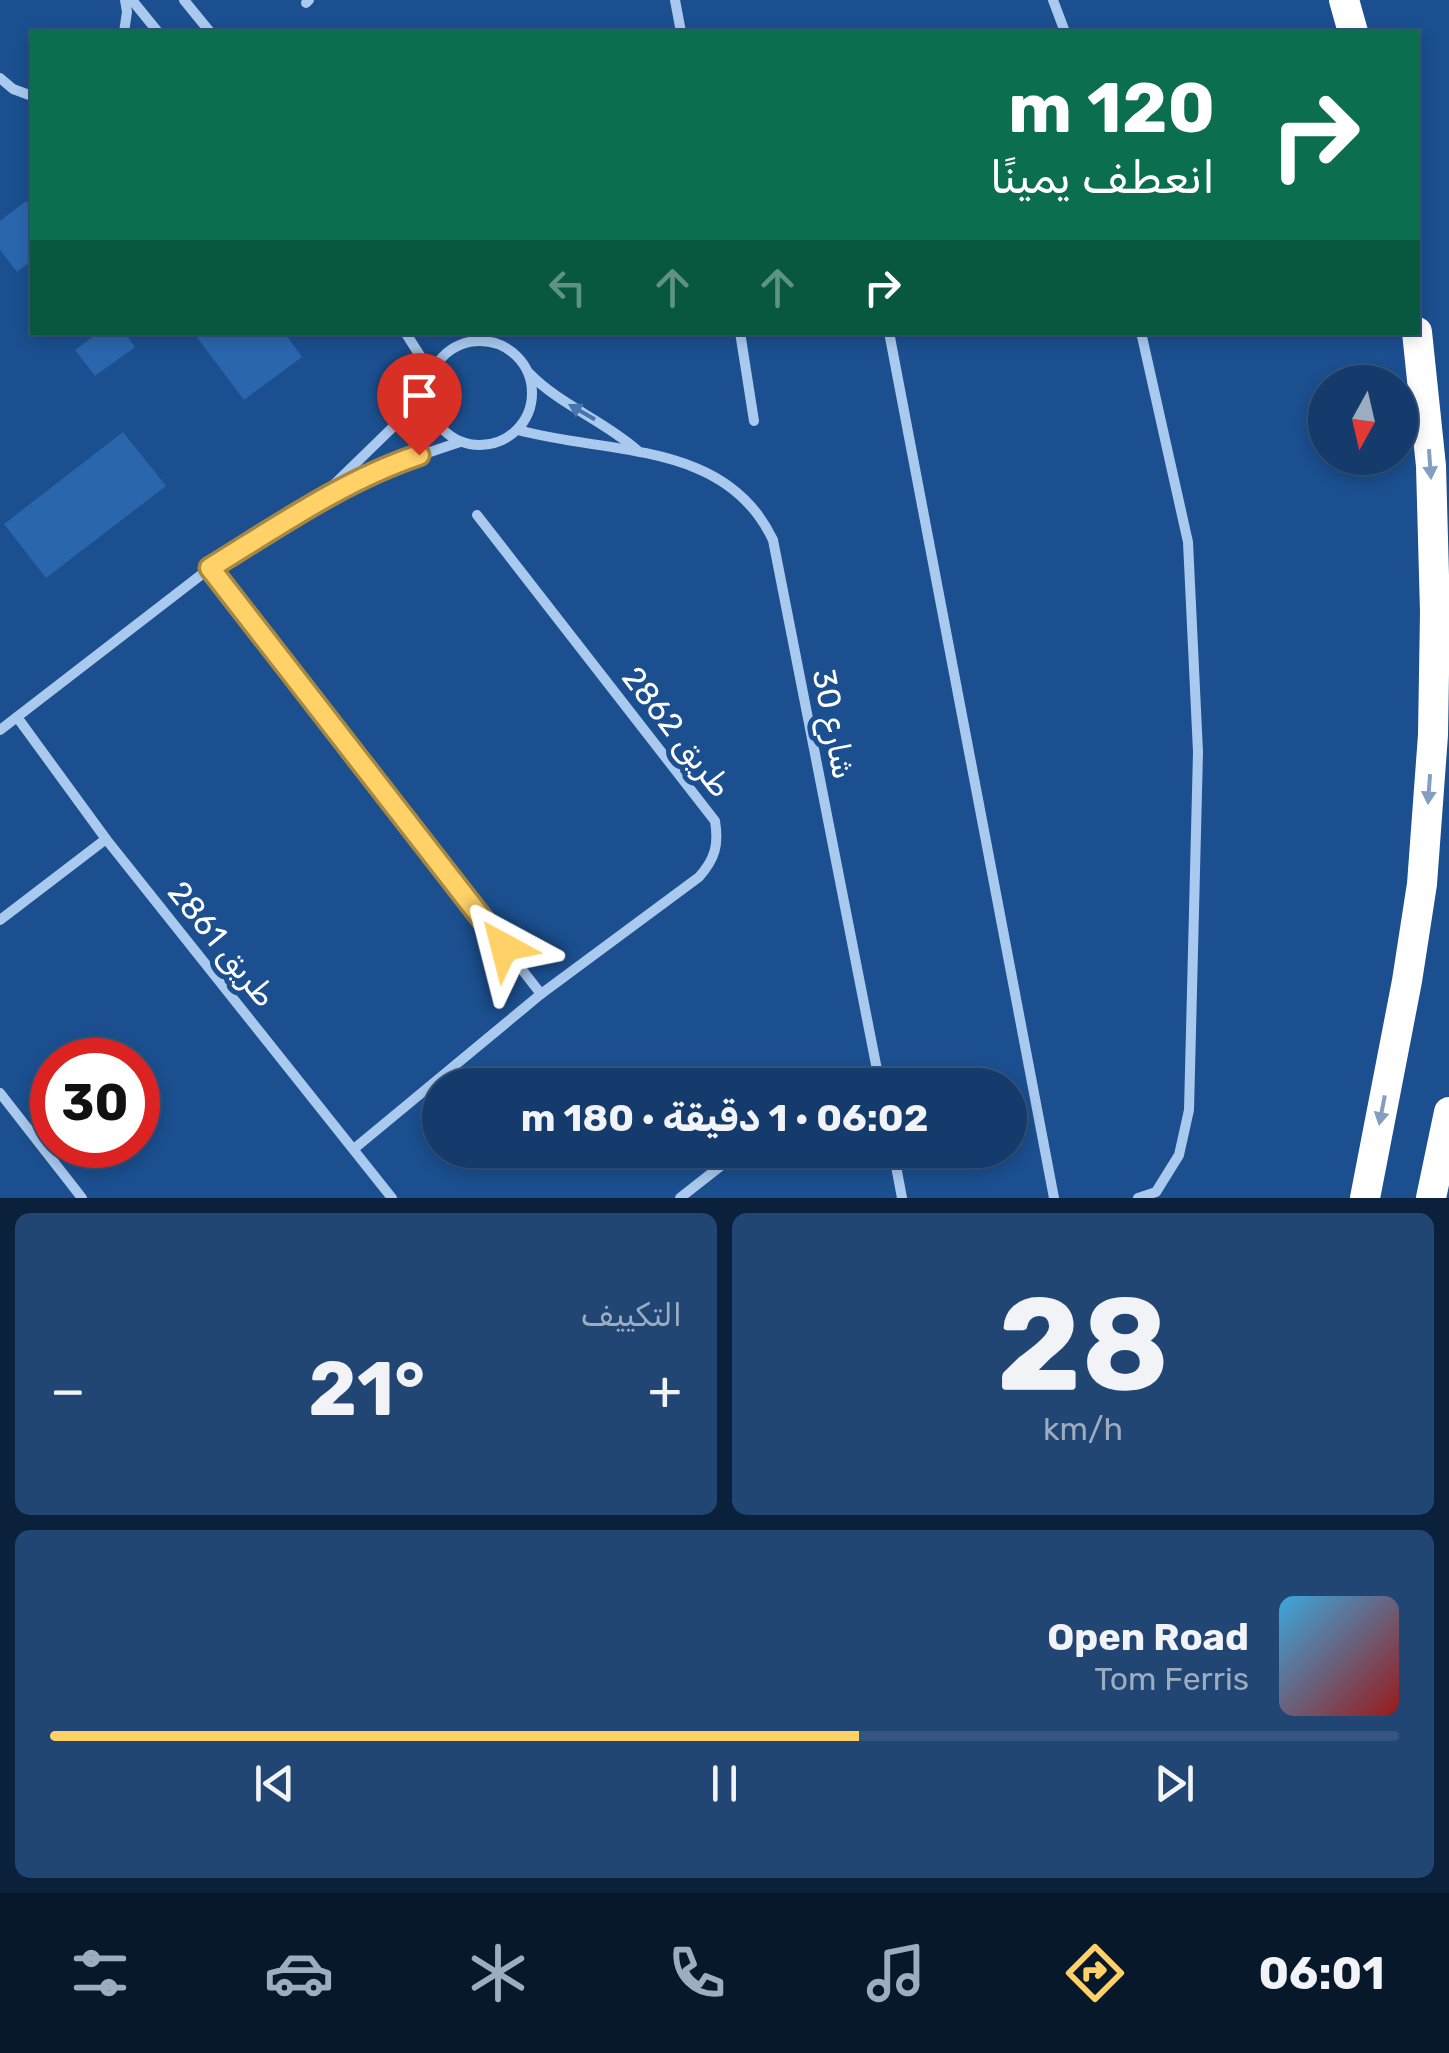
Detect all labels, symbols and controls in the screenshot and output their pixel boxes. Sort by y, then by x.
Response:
text: 120 m [1008,67,1215,150]
icon: right [1250,70,1380,200]
text: انعطف يمينًا [990,151,1215,204]
icon: left [540,260,595,315]
icon: ahead [645,260,700,315]
icon: ahead [750,260,805,315]
icon: right [855,260,910,315]
pin [377,353,462,456]
north arrow [1308,365,1418,475]
map controls [1308,365,1418,475]
icon: arrive [392,368,447,423]
one-way arrow [568,404,596,421]
one-way arrow [1422,449,1438,481]
street label: طريق 2862 [614,659,740,805]
street label: شارع 30 [802,666,863,783]
one-way arrow [1421,774,1437,806]
street label: طريق 2861 [160,874,284,1014]
position arrow [452,895,556,999]
speed limit sign: 30 [30,1038,160,1168]
text: 06:02 · 1 دقيقة · 180 m [521,1095,928,1141]
one-way arrow [1374,1095,1390,1126]
text: 28 [997,1267,1169,1422]
text: التكييف [580,1296,682,1334]
text: 21° [308,1345,425,1434]
text: − [50,1358,86,1423]
text: + [648,1358,682,1423]
text: km/h [1043,1410,1123,1448]
text: Open Road [1047,1614,1249,1660]
text: Tom Ferris [1094,1660,1249,1698]
icon: previous [247,1756,302,1811]
icon: pause [697,1756,752,1811]
icon: next [1147,1756,1202,1811]
icon: filters [65,1938,135,2008]
icon: car [264,1938,334,2008]
icon: climate [463,1938,533,2008]
icon: phone [662,1938,732,2008]
icon: music [861,1938,931,2008]
icon: directions [1060,1938,1130,2008]
text: 06:01 [1259,1947,1385,2000]

